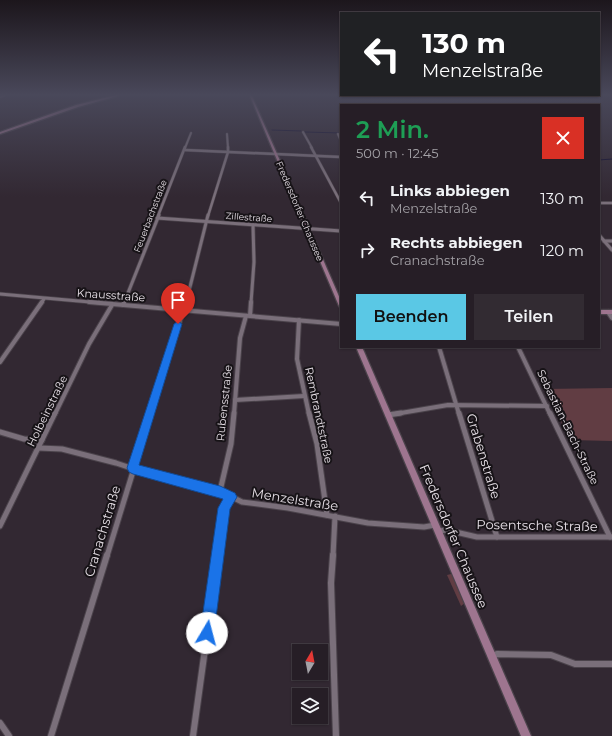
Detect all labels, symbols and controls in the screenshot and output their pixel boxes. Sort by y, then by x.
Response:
text: 130 m [422,26,506,60]
icon: left [356,28,408,80]
text: Menzelstraße [422,60,543,82]
text: 2 Min. [356,115,429,144]
button: close [542,117,584,159]
text: 500 m · 12:45 [356,145,439,161]
street label: Fredersdorfer Chaussee [274,159,326,263]
street label: Feuerbachstraße [131,178,169,254]
text: Links abbiegen [390,181,510,200]
icon: left [356,187,378,209]
text: 130 m [540,189,584,208]
text: Menzelstraße [390,200,477,216]
street label: Zillestraße [225,210,273,224]
text: Rechts abbiegen [390,233,523,252]
icon: right [356,239,378,261]
text: 120 m [540,241,584,260]
text: Cranachstraße [390,252,485,268]
pin [161,283,195,324]
street label: Knausstraße [76,286,146,304]
icon: arrive [167,289,189,311]
button: Beenden [356,294,466,340]
button: Teilen [474,294,584,340]
street label: Rubensstraße [213,364,235,442]
street label: Rembrandtstraße [302,366,336,465]
street label: Sebastian-Bach-Straße [534,367,602,487]
street label: Holbeinstraße [24,373,70,449]
street label: Grabenstraße [463,411,505,501]
street label: Fredersdorfer Chaussee [416,462,492,611]
street label: Cranachstraße [81,483,124,579]
street label: Menzelstraße [251,484,340,514]
street label: Posentsche Straße [476,516,598,534]
position arrow [186,612,228,654]
north arrow [292,644,328,680]
map controls [292,644,328,724]
button: layers [292,688,328,724]

